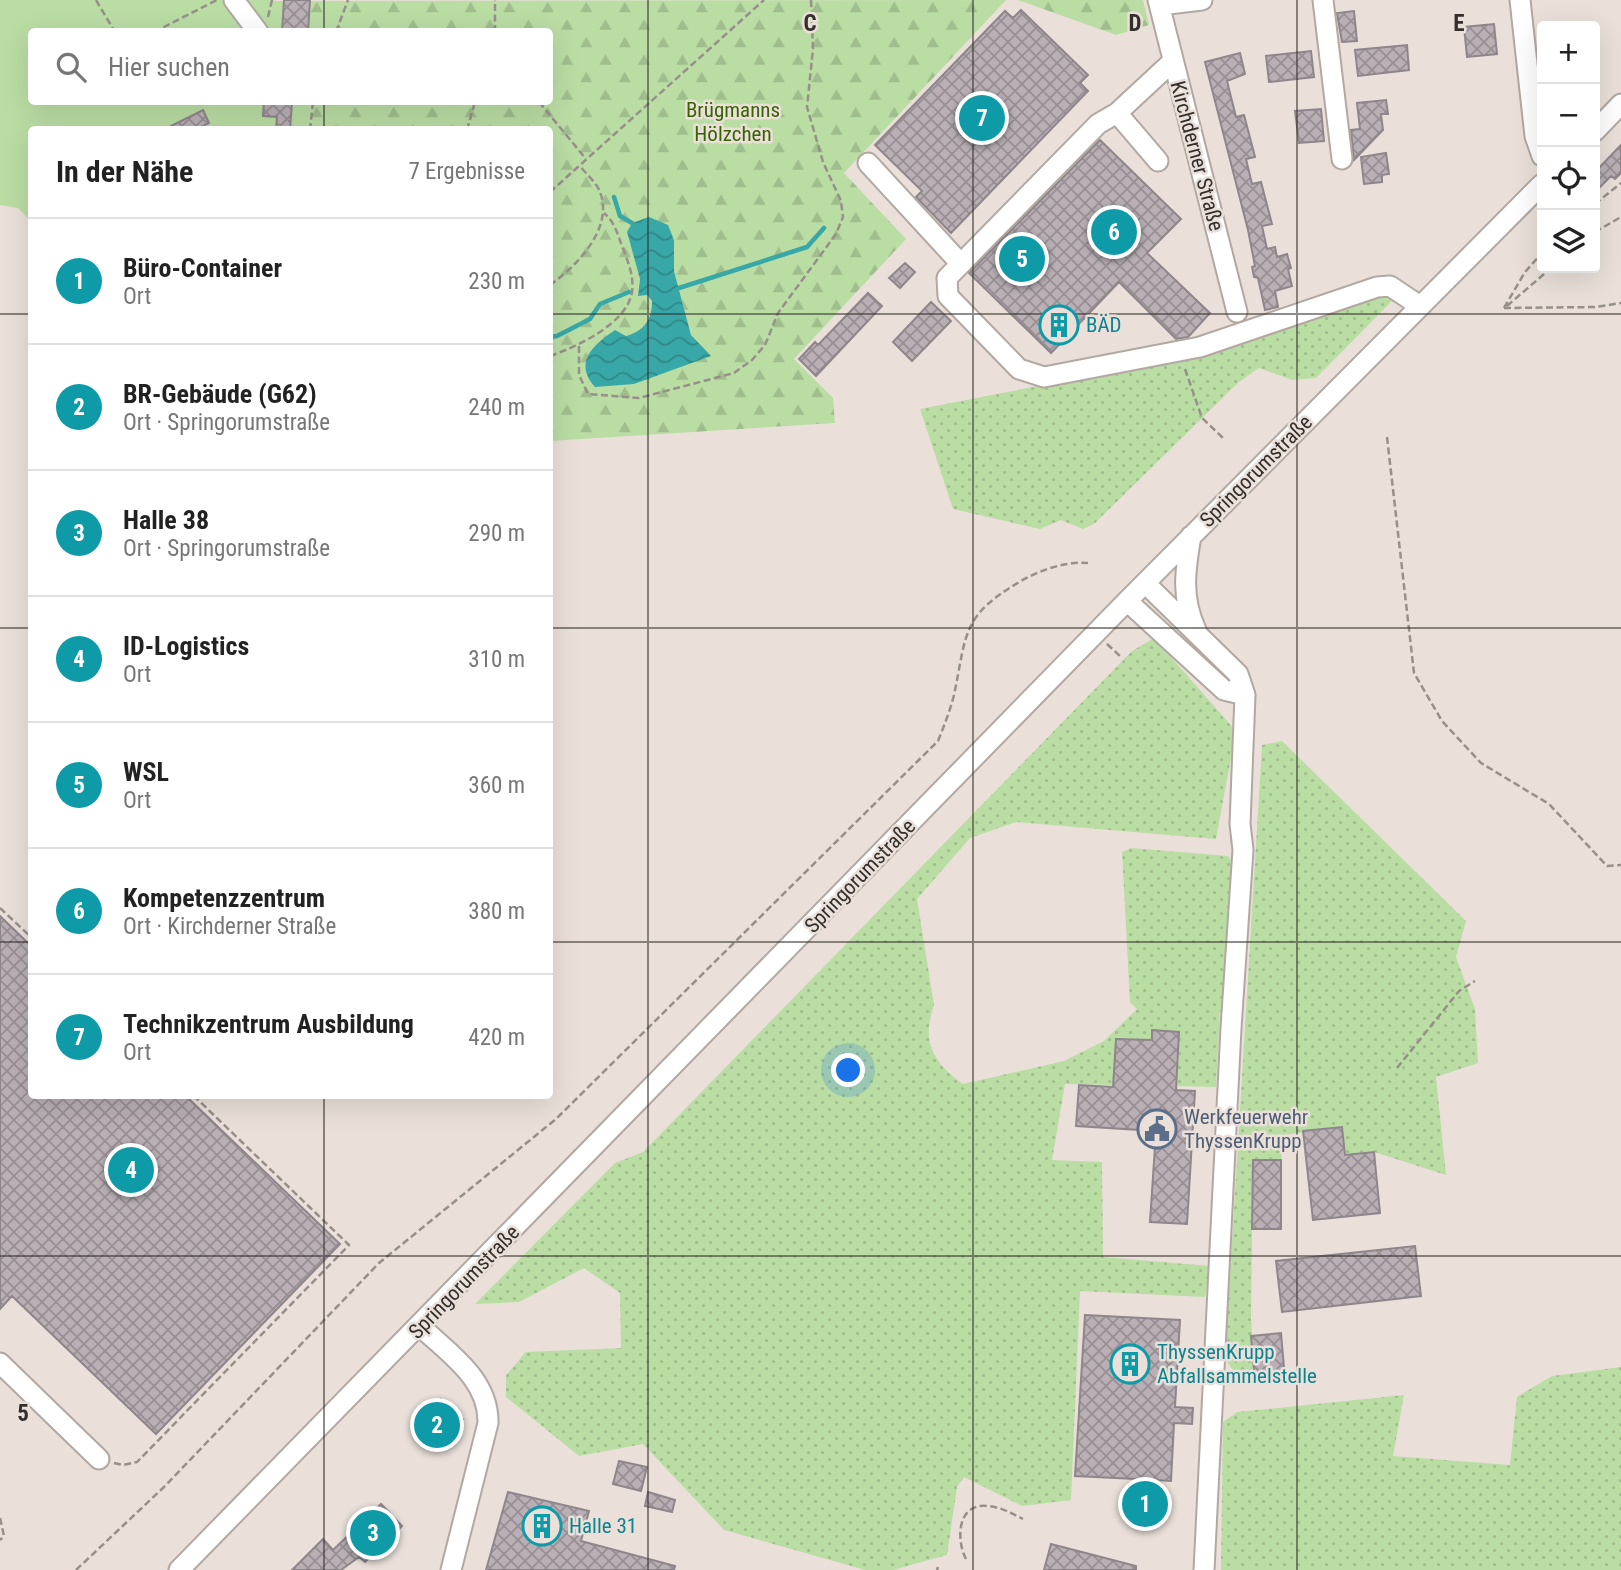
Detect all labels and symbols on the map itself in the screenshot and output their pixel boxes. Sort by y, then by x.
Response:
text: C [803,10,817,37]
text: D [1129,10,1142,37]
text: E [1453,10,1465,37]
street label: Kirchderner Straße [1165,78,1229,234]
pin: 7 [959,92,1005,144]
park label: Brügmanns Hölzchen [686,98,780,146]
pin: 6 [1091,206,1137,258]
pin: 5 [999,233,1045,285]
building icon: BÄD [1038,304,1080,346]
place label: BÄD [1086,313,1122,337]
street label: Springorumstraße [1195,410,1317,532]
street label: Springorumstraße [800,814,920,938]
your location [831,1053,865,1087]
place label: Werkfeuerwehr ThyssenKrupp [1184,1105,1308,1153]
public building icon: Werkfeuerwehr ThyssenKrupp [1136,1108,1178,1150]
pin: 4 [108,1144,154,1196]
street label: Springorumstraße [404,1220,524,1344]
place label: ThyssenKrupp Abfallsammelstelle [1157,1340,1317,1388]
building icon: ThyssenKrupp Abfallsammelstelle [1109,1343,1151,1385]
pin: 2 [414,1399,460,1451]
text: 5 [17,1400,29,1427]
pin: 1 [1122,1478,1168,1530]
building icon: Halle 31 [521,1505,563,1547]
pin: 3 [350,1507,396,1559]
place label: Halle 31 [569,1514,637,1538]

